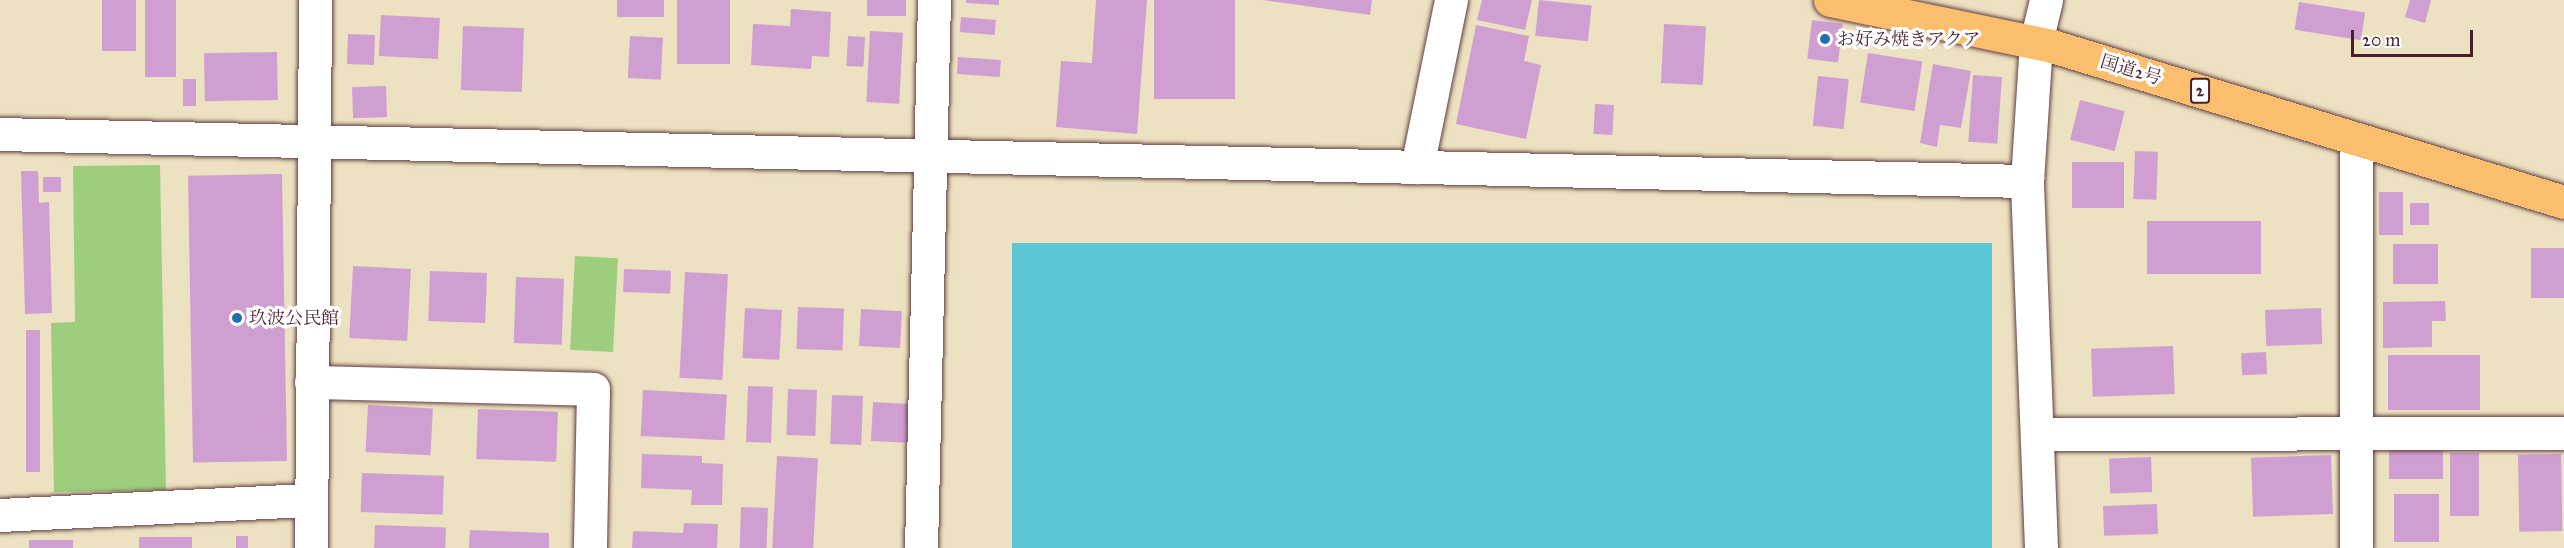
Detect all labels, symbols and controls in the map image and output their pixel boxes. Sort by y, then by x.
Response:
scale bar [2354,18,2476,56]
place label: お好み焼きアクア [1837,28,1981,50]
text: 20 m [2362,29,2400,51]
marker: お好み焼きアクア [1818,32,1832,46]
street label: 国道2号 [2098,50,2164,90]
road number: 2 [2190,78,2210,104]
place label: 玖波公民館 [249,307,339,329]
marker: 玖波公民館 [230,311,244,325]

